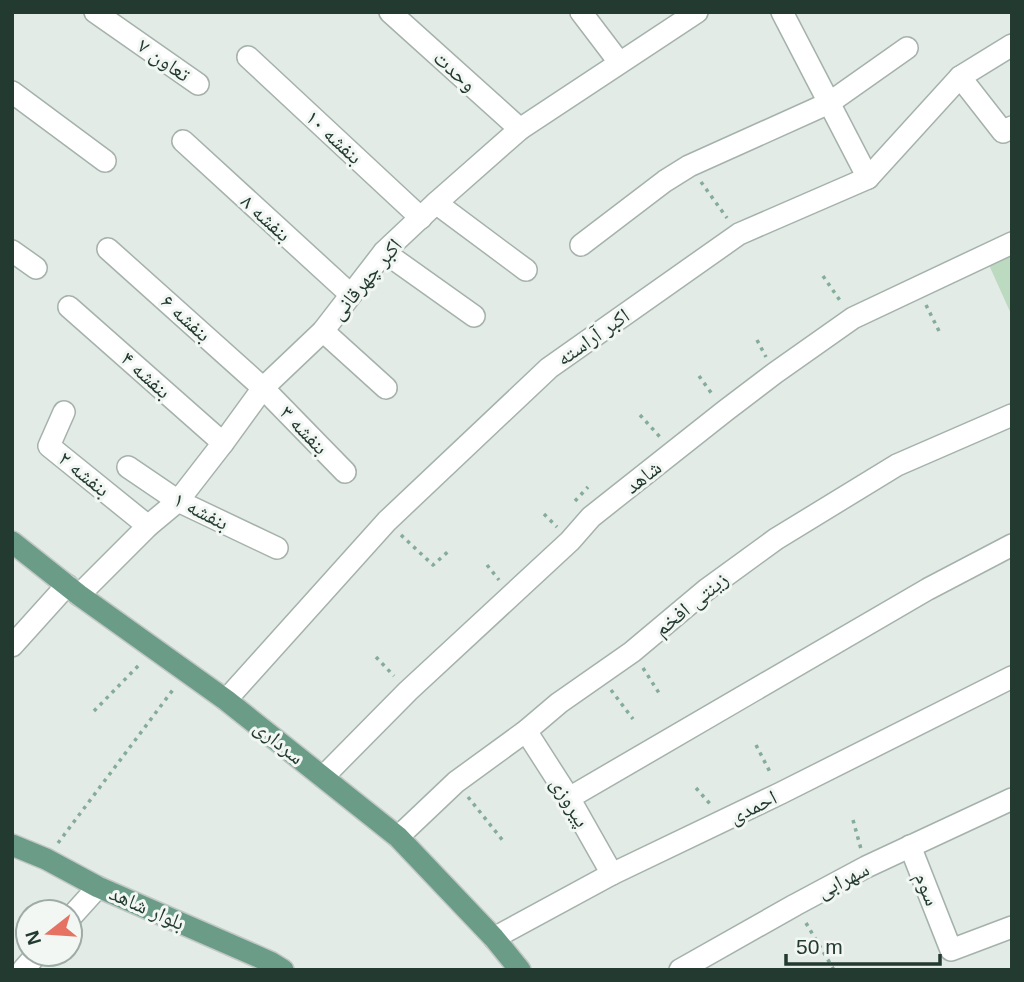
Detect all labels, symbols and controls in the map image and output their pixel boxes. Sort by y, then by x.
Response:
street label: تعاون ۷ [133,33,195,87]
street label: وحدت [429,46,481,96]
street label: بنفشه ۱۰ [301,105,367,169]
street label: بنفشه ۸ [236,189,296,246]
street label: اکبر چهرقانی [325,234,408,325]
street label: بنفشه ۶ [156,289,216,346]
street label: اکبر آراسته [552,303,634,370]
street label: بنفشه ۴ [116,346,176,403]
street label: بنفشه ۳ [275,401,333,459]
street label: بنفشه ۲ [54,446,114,502]
street label: شاهد [620,455,665,498]
street label: بنفشه ۱ [170,487,233,535]
street label: زینتی افخم [649,567,734,643]
street label: سرداری [249,715,309,769]
street label: پیروزی [546,773,594,831]
street label: احمدی [725,785,781,829]
street label: سهرابی [813,857,874,904]
street label: سوم [908,869,944,910]
street label: بلوار شاهد [106,881,188,935]
north arrow [14,898,84,968]
scale bar [786,922,940,966]
text: N [21,928,45,947]
text: 50 m [796,935,843,958]

